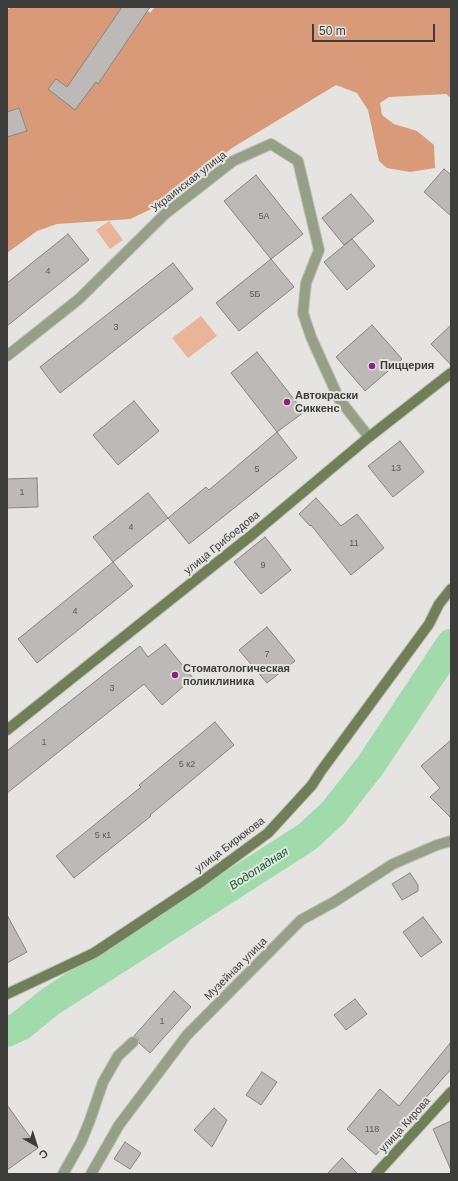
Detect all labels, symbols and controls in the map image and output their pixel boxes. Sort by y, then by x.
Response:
scale bar [314,16,437,42]
text: 50 m [319,24,346,38]
street label: Украинская улица [149,149,229,215]
house number: 5А [258,212,270,222]
house number: 4 [45,267,51,277]
house number: 5Б [250,290,260,300]
house number: 3 [113,323,119,333]
place label: Пиццерия [380,359,434,373]
marker: Пиццерия [367,361,377,371]
place label: Автокраски Сиккенс [295,389,358,415]
marker: Автокраски Сиккенс [282,397,292,407]
house number: 13 [391,464,401,474]
house number: 5 [254,465,260,475]
house number: 1 [19,488,25,498]
street label: улица Грибоедова [181,508,263,578]
house number: 4 [128,523,134,533]
house number: 11 [349,539,359,549]
house number: 9 [260,561,266,571]
house number: 4 [72,607,78,617]
house number: 7 [264,650,270,660]
place label: Стоматологическая поликлиника [183,662,290,688]
marker: Стоматологическая поликлиника [170,670,180,680]
house number: 3 [109,684,115,694]
house number: 1 [41,738,47,748]
house number: 5 к2 [179,760,195,770]
street label: улица Бирюкова [193,814,267,876]
house number: 5 к1 [95,831,111,841]
water label: Водопадная [227,845,291,893]
street label: Музейная улица [202,935,270,1003]
house number: 1 [159,1017,165,1027]
street label: улица Кирова [377,1095,433,1155]
north arrow [16,1125,56,1165]
house number: 118 [365,1125,379,1135]
text: С [37,1147,50,1161]

